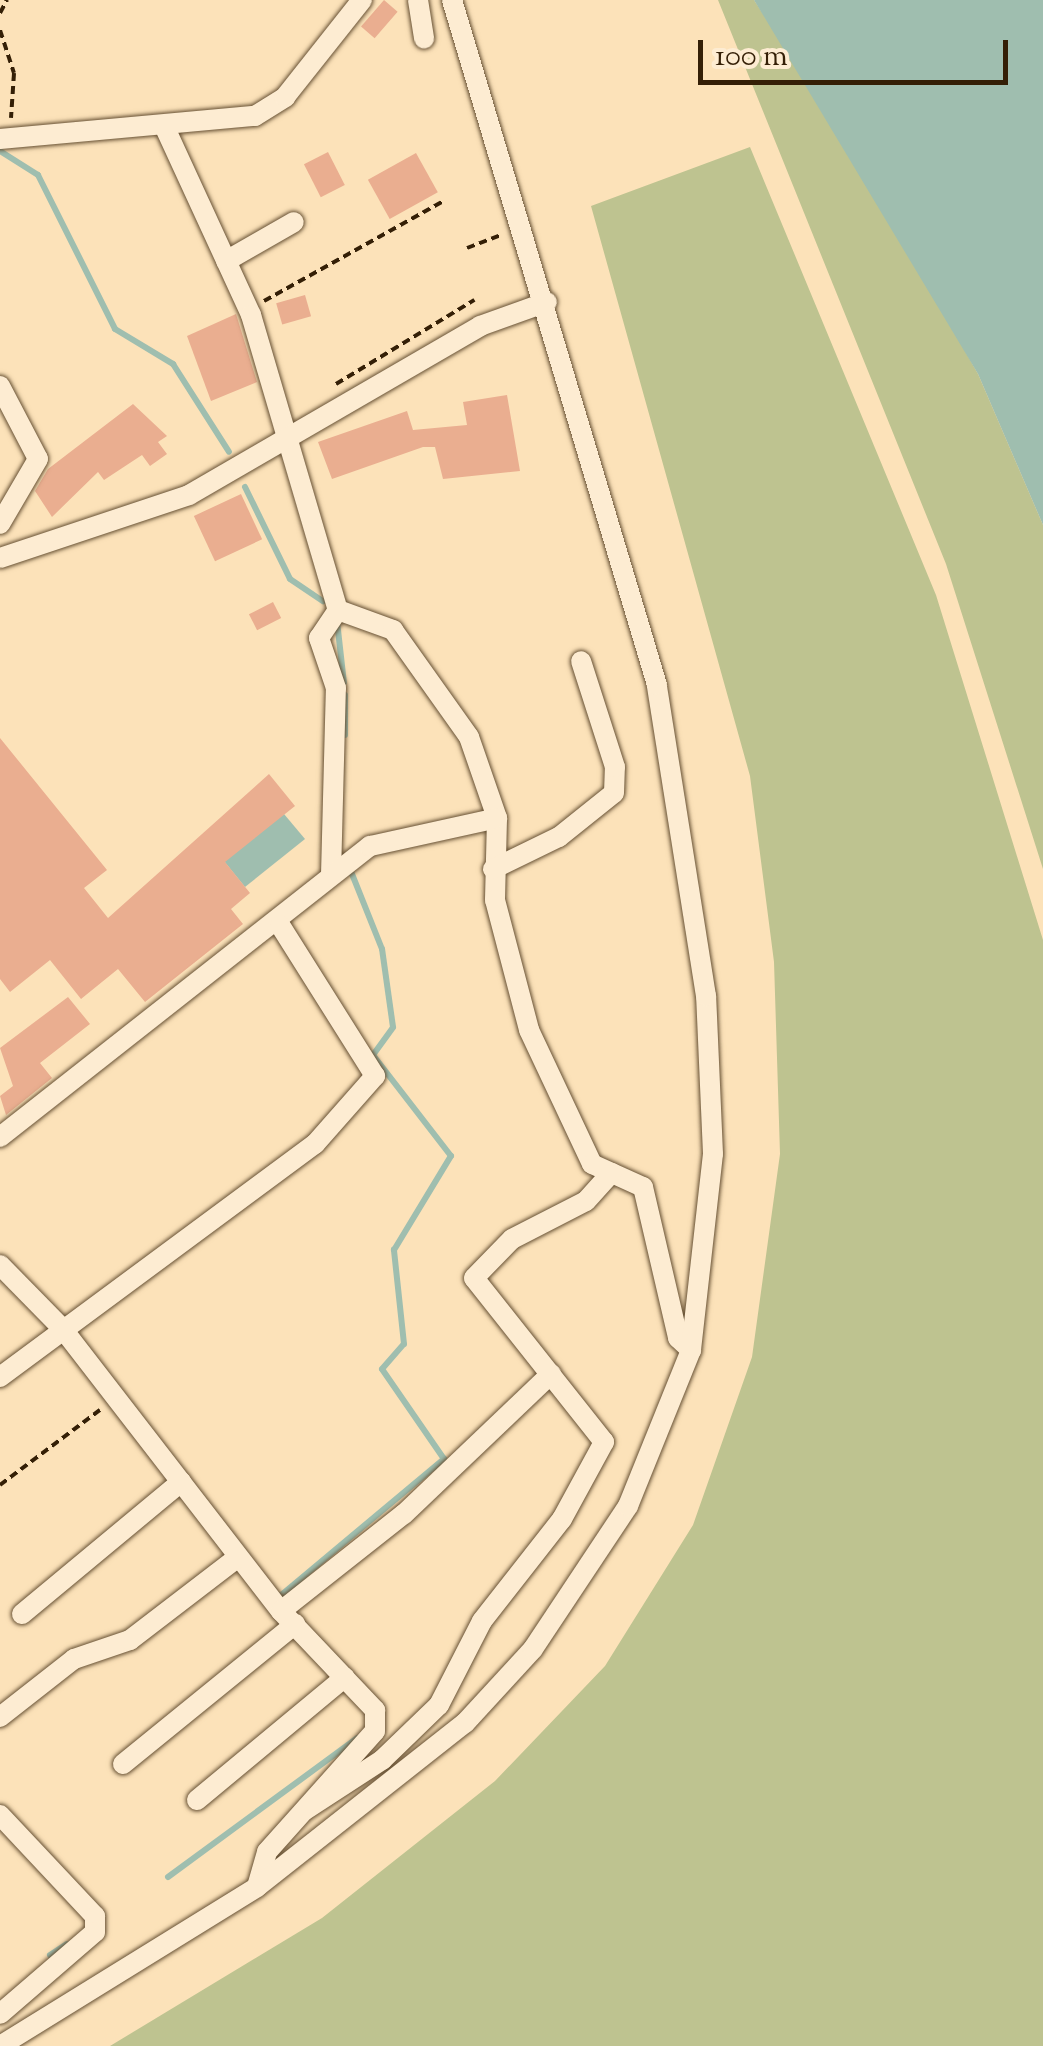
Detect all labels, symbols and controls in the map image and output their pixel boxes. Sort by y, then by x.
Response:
scale bar [703,20,1013,82]
text: 100 m [715,36,788,79]

